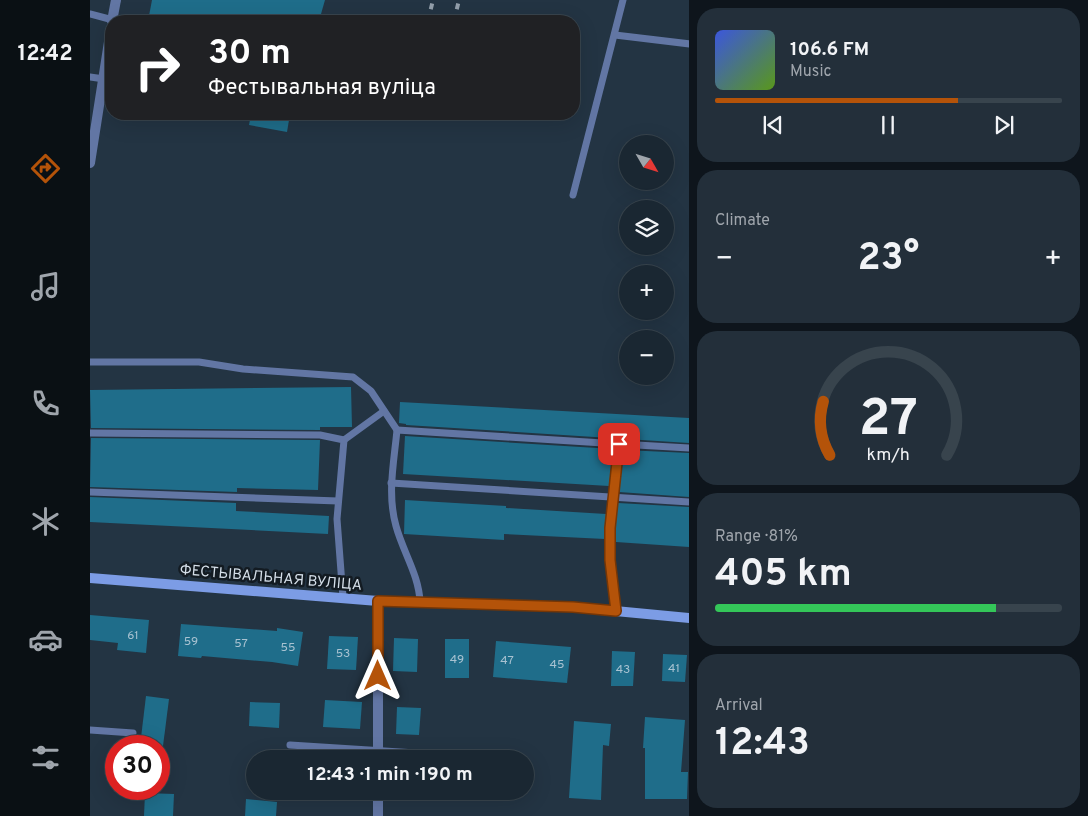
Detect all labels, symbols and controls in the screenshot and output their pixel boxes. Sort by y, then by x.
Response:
text: 30 m [208,32,291,76]
icon: right [125,35,190,100]
text: 106.6 FM [790,38,869,62]
text: 12:42 [17,41,73,68]
text: Music [790,62,831,82]
text: Фестывальная вуліца [208,75,436,102]
icon: previous [759,111,787,139]
icon: pause [874,111,902,139]
icon: next [990,111,1018,139]
north arrow [619,135,674,190]
map controls [619,135,674,385]
icon: directions [28,151,63,186]
button: layers [619,200,674,255]
text: Climate [715,211,770,231]
text: 23° [858,235,919,284]
text: − [715,242,733,278]
text: + [1044,242,1062,278]
button: + [619,265,674,320]
icon: music [28,269,63,304]
button: − [619,330,674,385]
icon: phone [28,386,63,421]
text: 27 [859,388,918,454]
pin [598,423,640,465]
icon: arrive [605,430,633,458]
text: km/h [867,444,910,467]
icon: climate [28,504,63,539]
text: Range · 81% [715,527,798,547]
text: 405 km [715,551,852,600]
street label: ФЕСТЫВАЛЬНАЯ ВУЛІЦА [179,561,363,596]
icon: car [28,622,63,657]
house number: 61 [127,628,139,644]
house number: 59 [184,634,198,650]
house number: 57 [234,636,248,652]
house number: 55 [281,640,295,656]
house number: 53 [336,646,350,662]
position arrow [351,649,403,701]
house number: 49 [450,652,464,668]
house number: 47 [500,653,514,669]
house number: 45 [550,657,564,673]
house number: 41 [668,661,680,677]
house number: 43 [616,662,630,678]
text: Arrival [715,696,763,716]
text: 12:43 [715,720,810,769]
speed limit sign: 30 [105,735,170,800]
icon: filters [28,740,63,775]
text: 12:43 · 1 min · 190 m [307,763,473,787]

